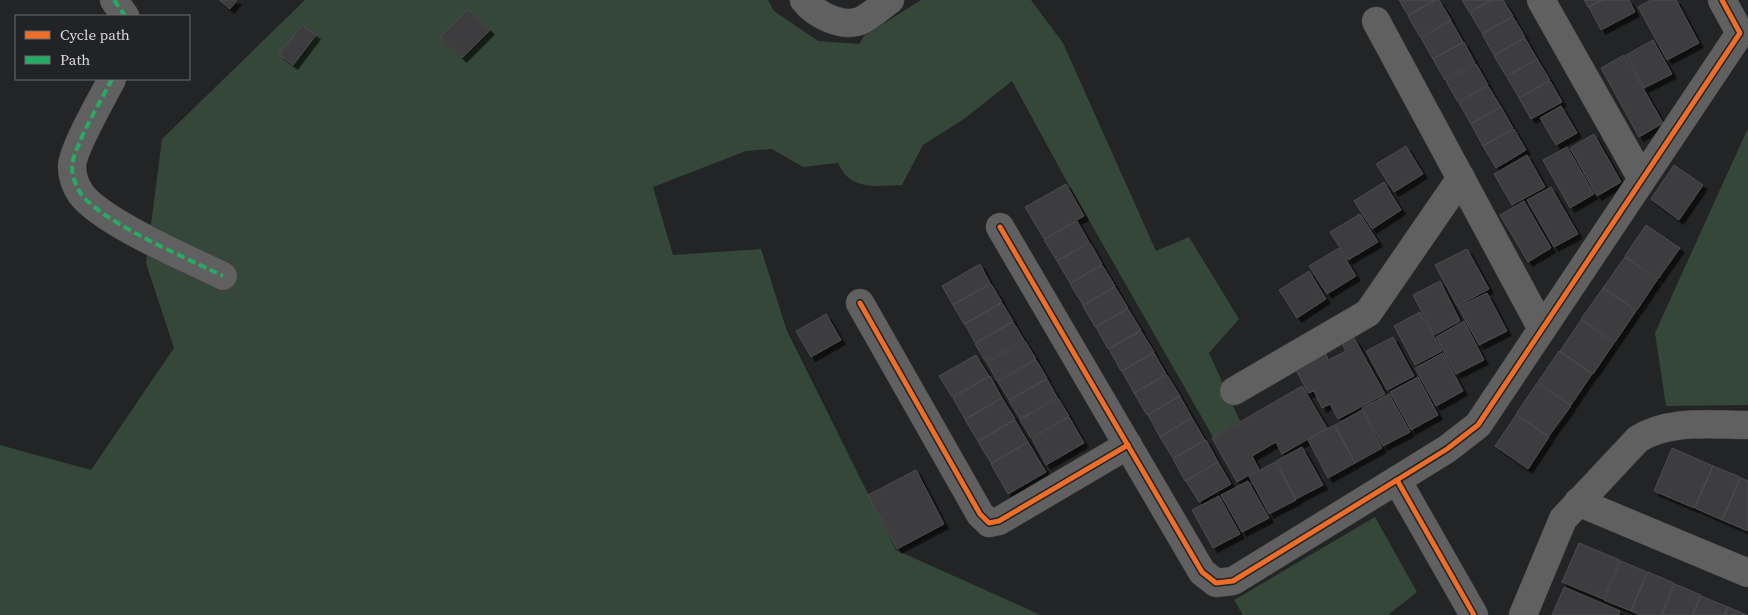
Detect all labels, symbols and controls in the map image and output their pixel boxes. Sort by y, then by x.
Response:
legend [15,15,190,80]
text: Cycle path [60,24,130,45]
text: Path [60,49,90,70]

